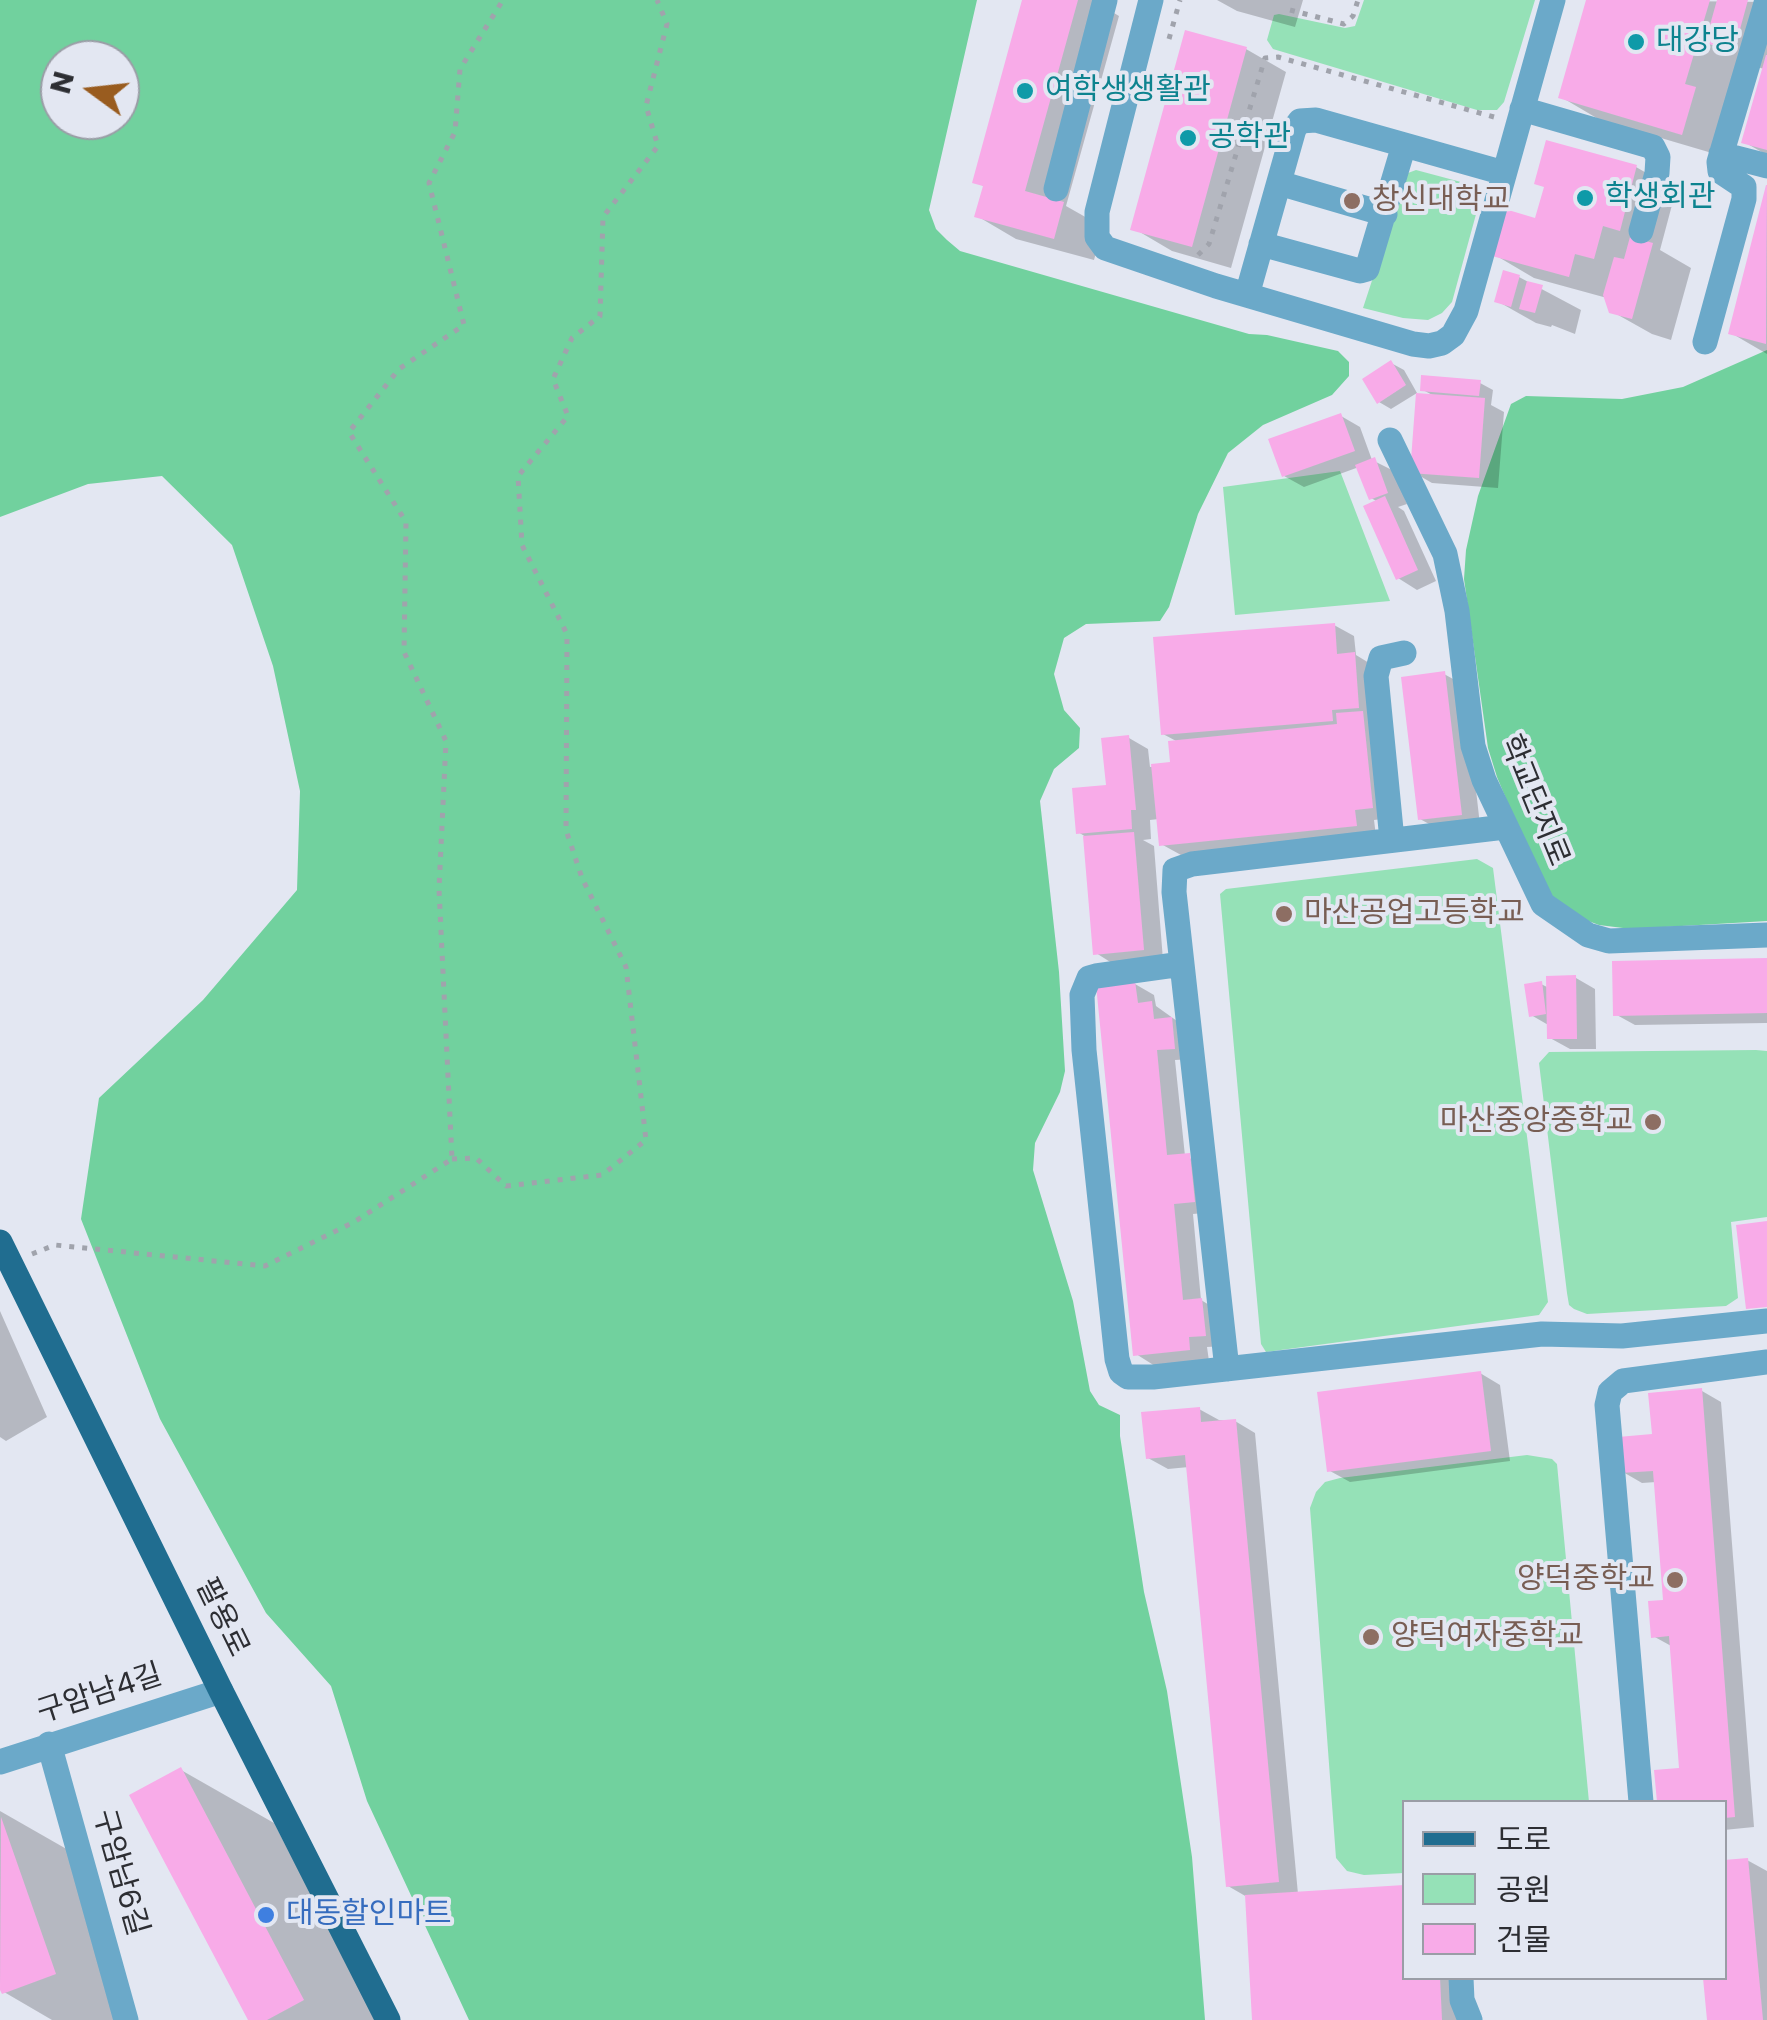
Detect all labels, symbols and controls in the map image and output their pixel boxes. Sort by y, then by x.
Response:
place label: 대강당 [1656,24,1739,60]
marker: 대강당 [1625,31,1647,53]
north arrow [40,40,140,140]
text: N [41,67,84,98]
place label: 여학생생활관 [1045,73,1211,109]
marker: 여학생생활관 [1014,80,1036,102]
place label: 공학관 [1208,120,1291,156]
marker: 공학관 [1177,127,1199,149]
place label: 학생회관 [1605,180,1715,216]
place label: 창신대학교 [1372,183,1510,219]
marker: 학생회관 [1574,187,1596,209]
marker: 창신대학교 [1341,190,1363,212]
street label: 학교단지로 [1490,730,1576,872]
place label: 마산공업고등학교 [1304,896,1525,932]
marker: 마산공업고등학교 [1273,903,1295,925]
place label: 마산중앙중학교 [1440,1104,1633,1140]
marker: 마산중앙중학교 [1642,1111,1664,1133]
place label: 양덕중학교 [1517,1562,1655,1598]
marker: 양덕중학교 [1664,1569,1686,1591]
street label: 팔용로 [187,1573,255,1663]
place label: 양덕여자중학교 [1391,1619,1584,1655]
marker: 양덕여자중학교 [1360,1626,1382,1648]
street label: 구암남4길 [33,1658,167,1732]
legend [1402,1800,1727,1980]
street label: 구암남6길 [84,1806,154,1940]
text: 도로 [1496,1818,1551,1861]
text: 공원 [1496,1868,1551,1911]
place label: 대동할인마트 [286,1897,452,1933]
marker: 대동할인마트 [255,1904,277,1926]
text: 건물 [1496,1918,1551,1961]

